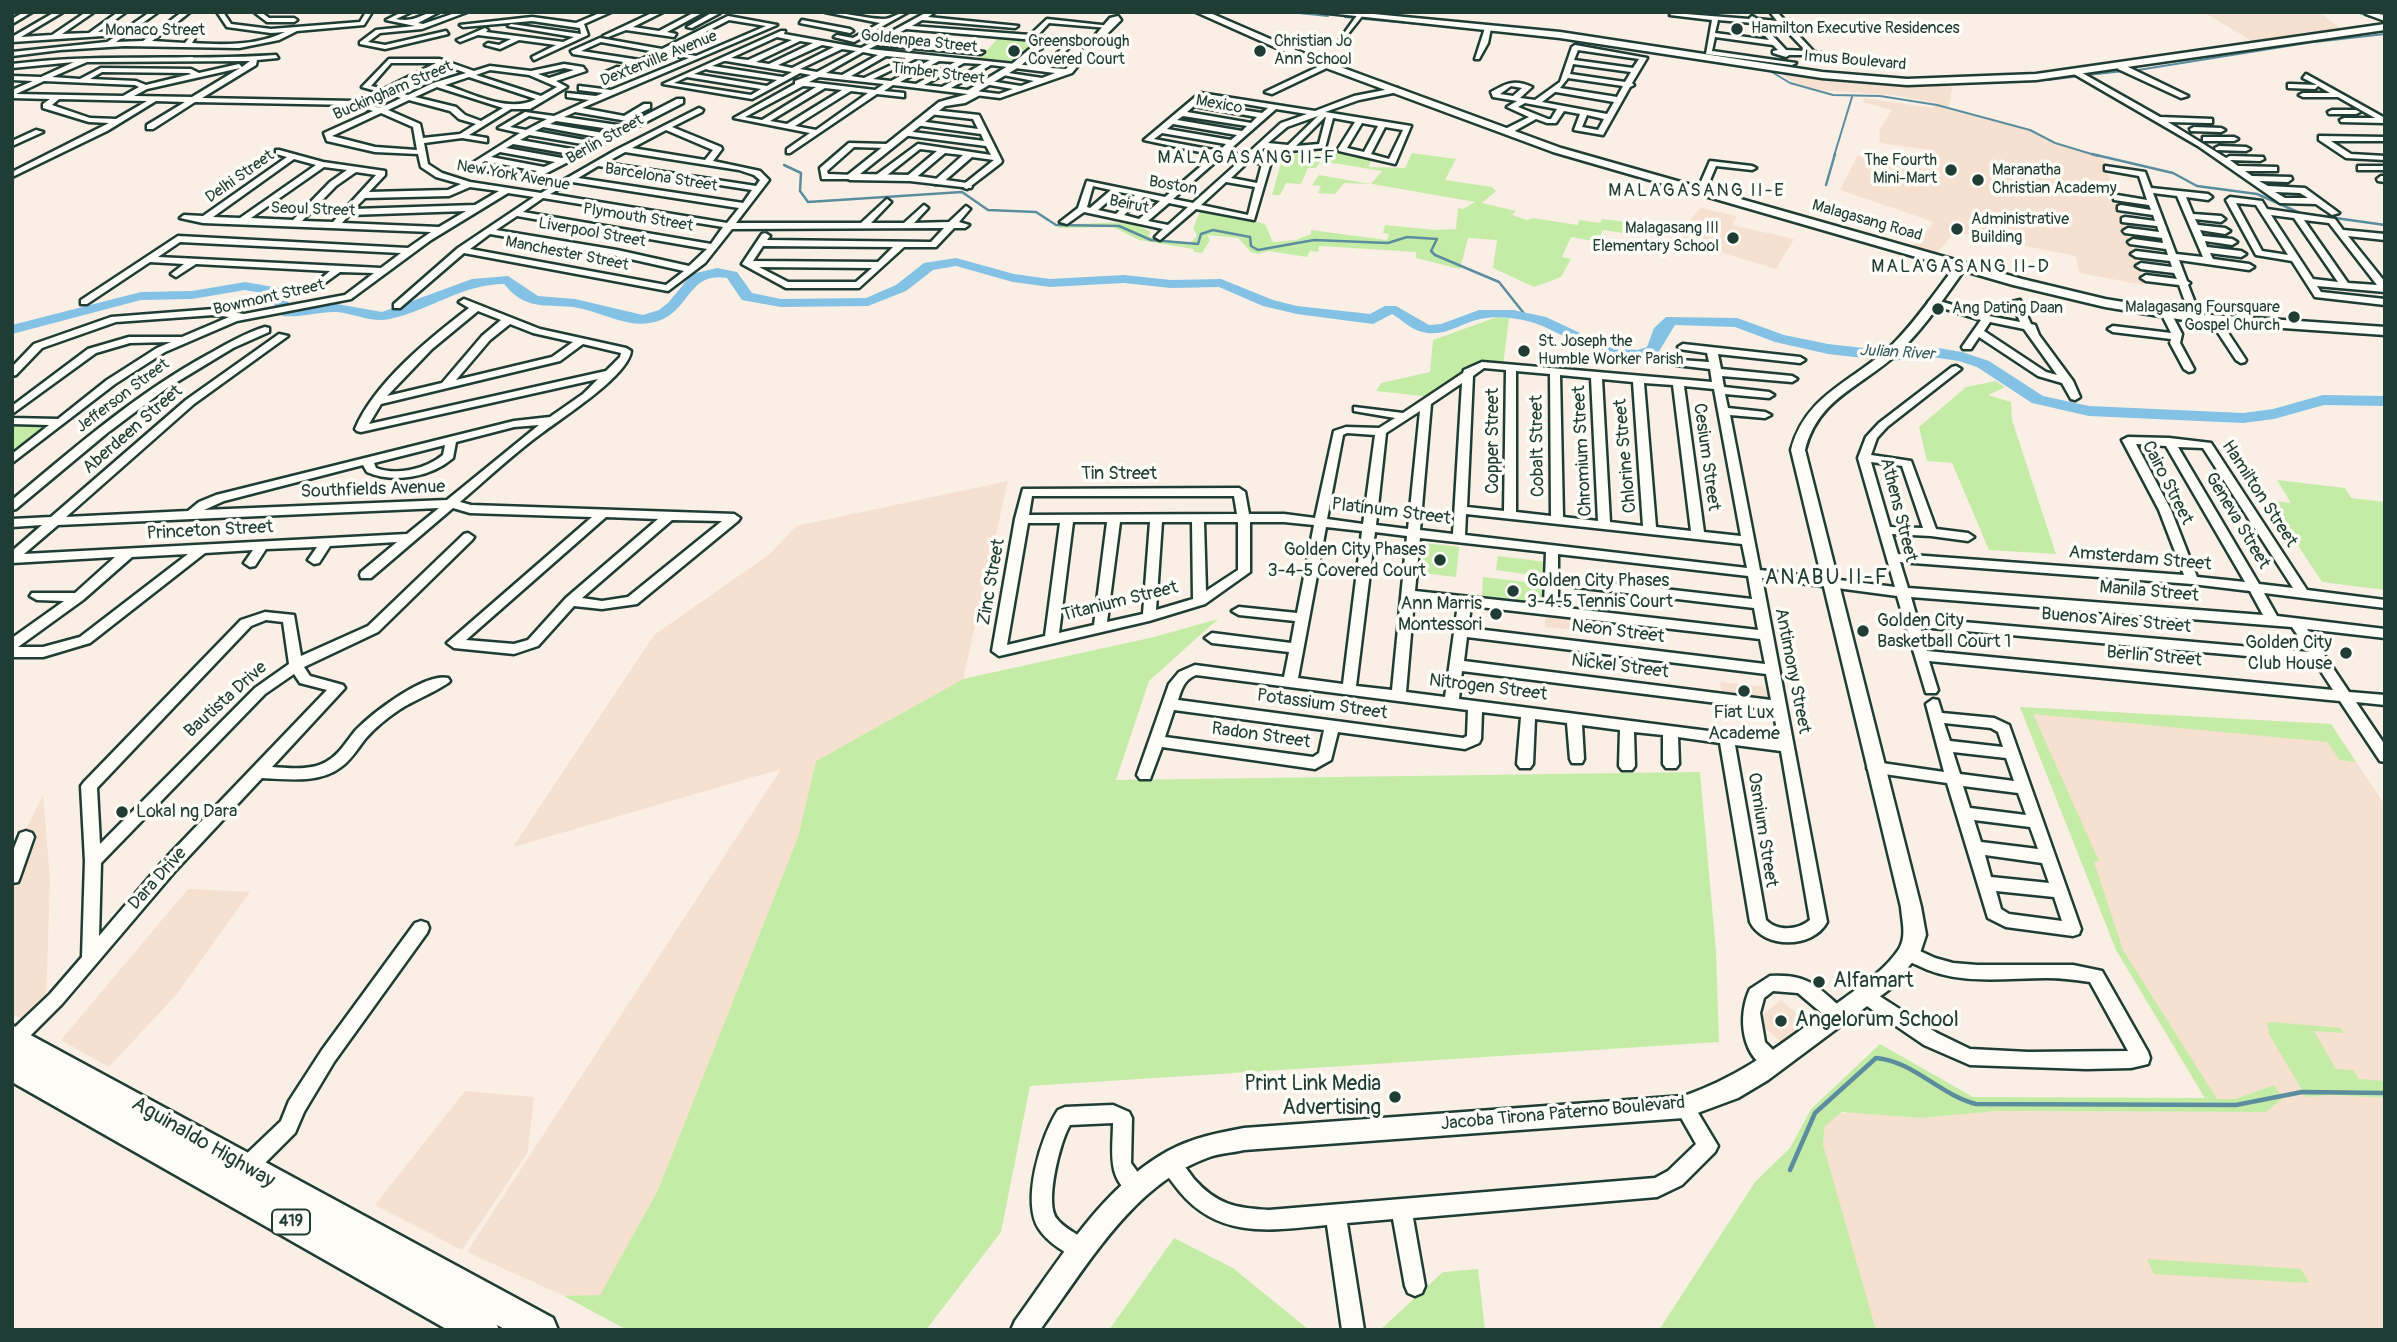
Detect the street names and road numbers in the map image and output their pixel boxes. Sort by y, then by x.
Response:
street label: Monaco Street [105,21,205,41]
street label: Goldenpea Street [860,26,978,58]
street label: Dexterville Avenue [598,27,720,91]
street label: Imus Boulevard [1803,47,1907,75]
street label: Buckingham Street [330,57,456,125]
street label: Timber Street [890,59,986,89]
street label: Mexico [1194,91,1244,119]
street label: Berlin Street [563,111,647,169]
street label: Delhi Street [202,146,278,208]
street label: New York Avenue [455,157,571,195]
street label: Barcelona Street [603,160,719,196]
street label: Boston [1147,172,1199,200]
street label: Beirut [1107,191,1151,219]
street label: Malagasang Road [1810,196,1924,246]
street label: Seoul Street [270,199,356,221]
street label: Plymouth Street [582,200,694,236]
street label: Liverpool Street [537,214,647,252]
street label: Manchester Street [504,233,630,275]
street label: Bowmont Street [212,276,326,320]
street label: Jefferson Street [73,355,173,437]
street label: Aberdeen Street [79,381,187,479]
street label: Chromium Street [1569,385,1597,517]
street label: Copper Street [1482,388,1504,494]
street label: Cobalt Street [1526,395,1550,497]
street label: Chlorine Street [1610,398,1642,514]
street label: Cesium Street [1688,402,1724,512]
street label: Cairo Street [2137,437,2197,529]
street label: Hamilton Street [2216,437,2302,551]
street label: Athens Street [1875,456,1921,564]
street label: Tin Street [1081,463,1157,485]
street label: Geneva Street [2200,469,2274,573]
street label: Southfields Avenue [300,477,446,503]
street label: Platinum Street [1330,494,1452,530]
street label: Princeton Street [146,517,274,545]
street label: Zinc Street [974,537,1010,627]
street label: Amsterdam Street [2068,542,2212,576]
street label: Titanium Street [1060,577,1180,627]
street label: Manila Street [2098,577,2200,607]
street label: Buenos Aires Street [2040,604,2192,638]
street label: Antimony Street [1769,606,1815,736]
street label: Neon Street [1570,616,1666,648]
street label: Berlin Street [2105,642,2203,672]
street label: Nickel Street [1570,650,1670,684]
street label: Bautista Drive [180,657,272,743]
street label: Nitrogen Street [1428,670,1548,706]
street label: Potassium Street [1255,685,1389,725]
street label: Radon Street [1210,718,1312,754]
street label: Osmium Street [1742,771,1782,889]
street label: Dara Drive [124,843,192,915]
street label: Aguinaldo Highway [127,1092,279,1194]
street label: Jacoba Tirona Paterno Boulevard [1440,1093,1686,1135]
road number: 419 [272,1210,310,1234]

